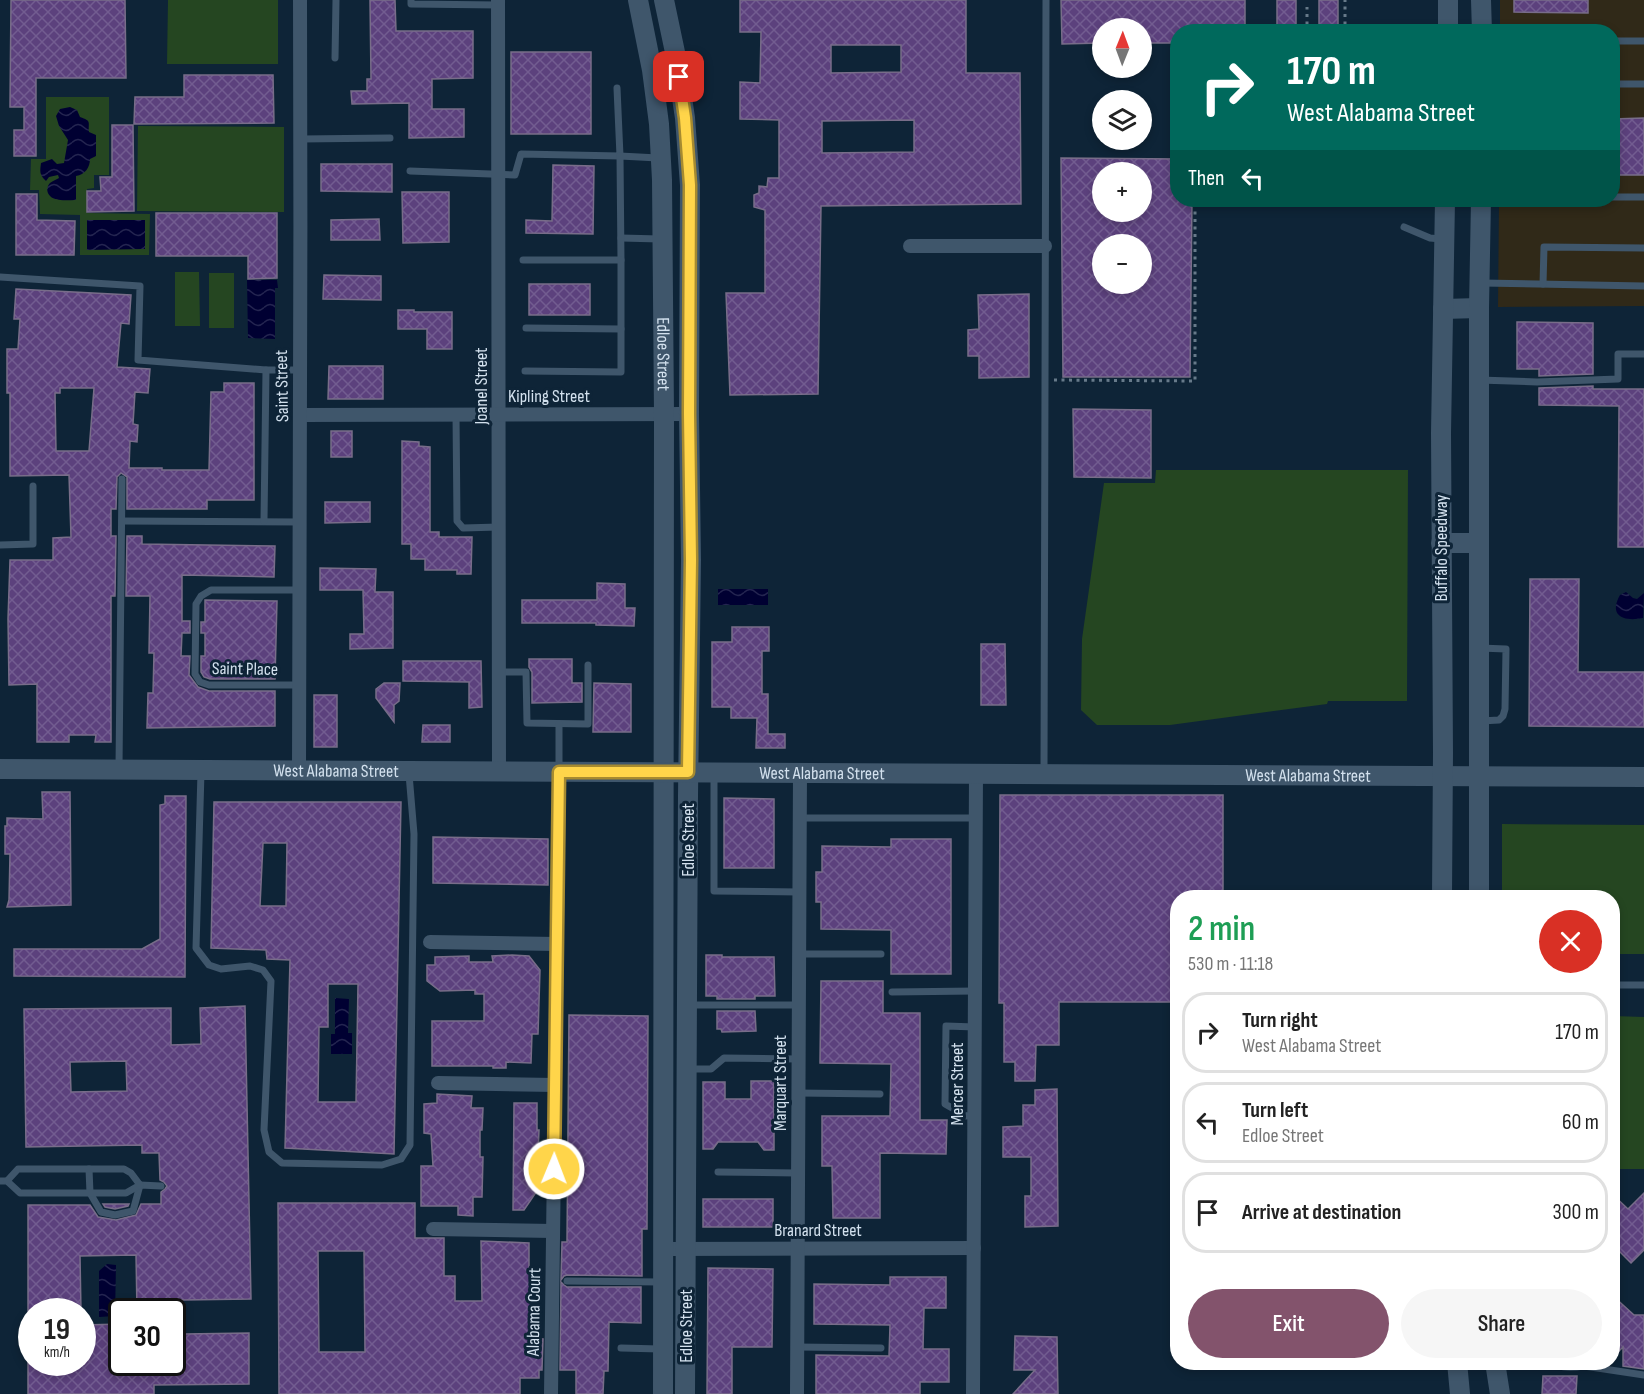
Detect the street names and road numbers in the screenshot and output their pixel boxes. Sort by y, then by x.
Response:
street label: Edloe Street [653,317,674,392]
street label: Joanel Street [471,347,492,426]
street label: Saint Street [271,349,293,422]
street label: Kipling Street [508,386,590,407]
street label: Buffalo Speedway [1431,494,1452,602]
street label: Saint Place [212,658,278,680]
street label: West Alabama Street [273,760,399,781]
street label: West Alabama Street [759,762,885,784]
street label: West Alabama Street [1245,765,1371,786]
street label: Edloe Street [678,803,699,877]
street label: Marquart Street [770,1034,791,1131]
street label: Mercer Street [947,1042,968,1126]
street label: Branard Street [774,1220,862,1241]
street label: Alabama Court [523,1267,545,1357]
street label: Edloe Street [676,1289,697,1363]

